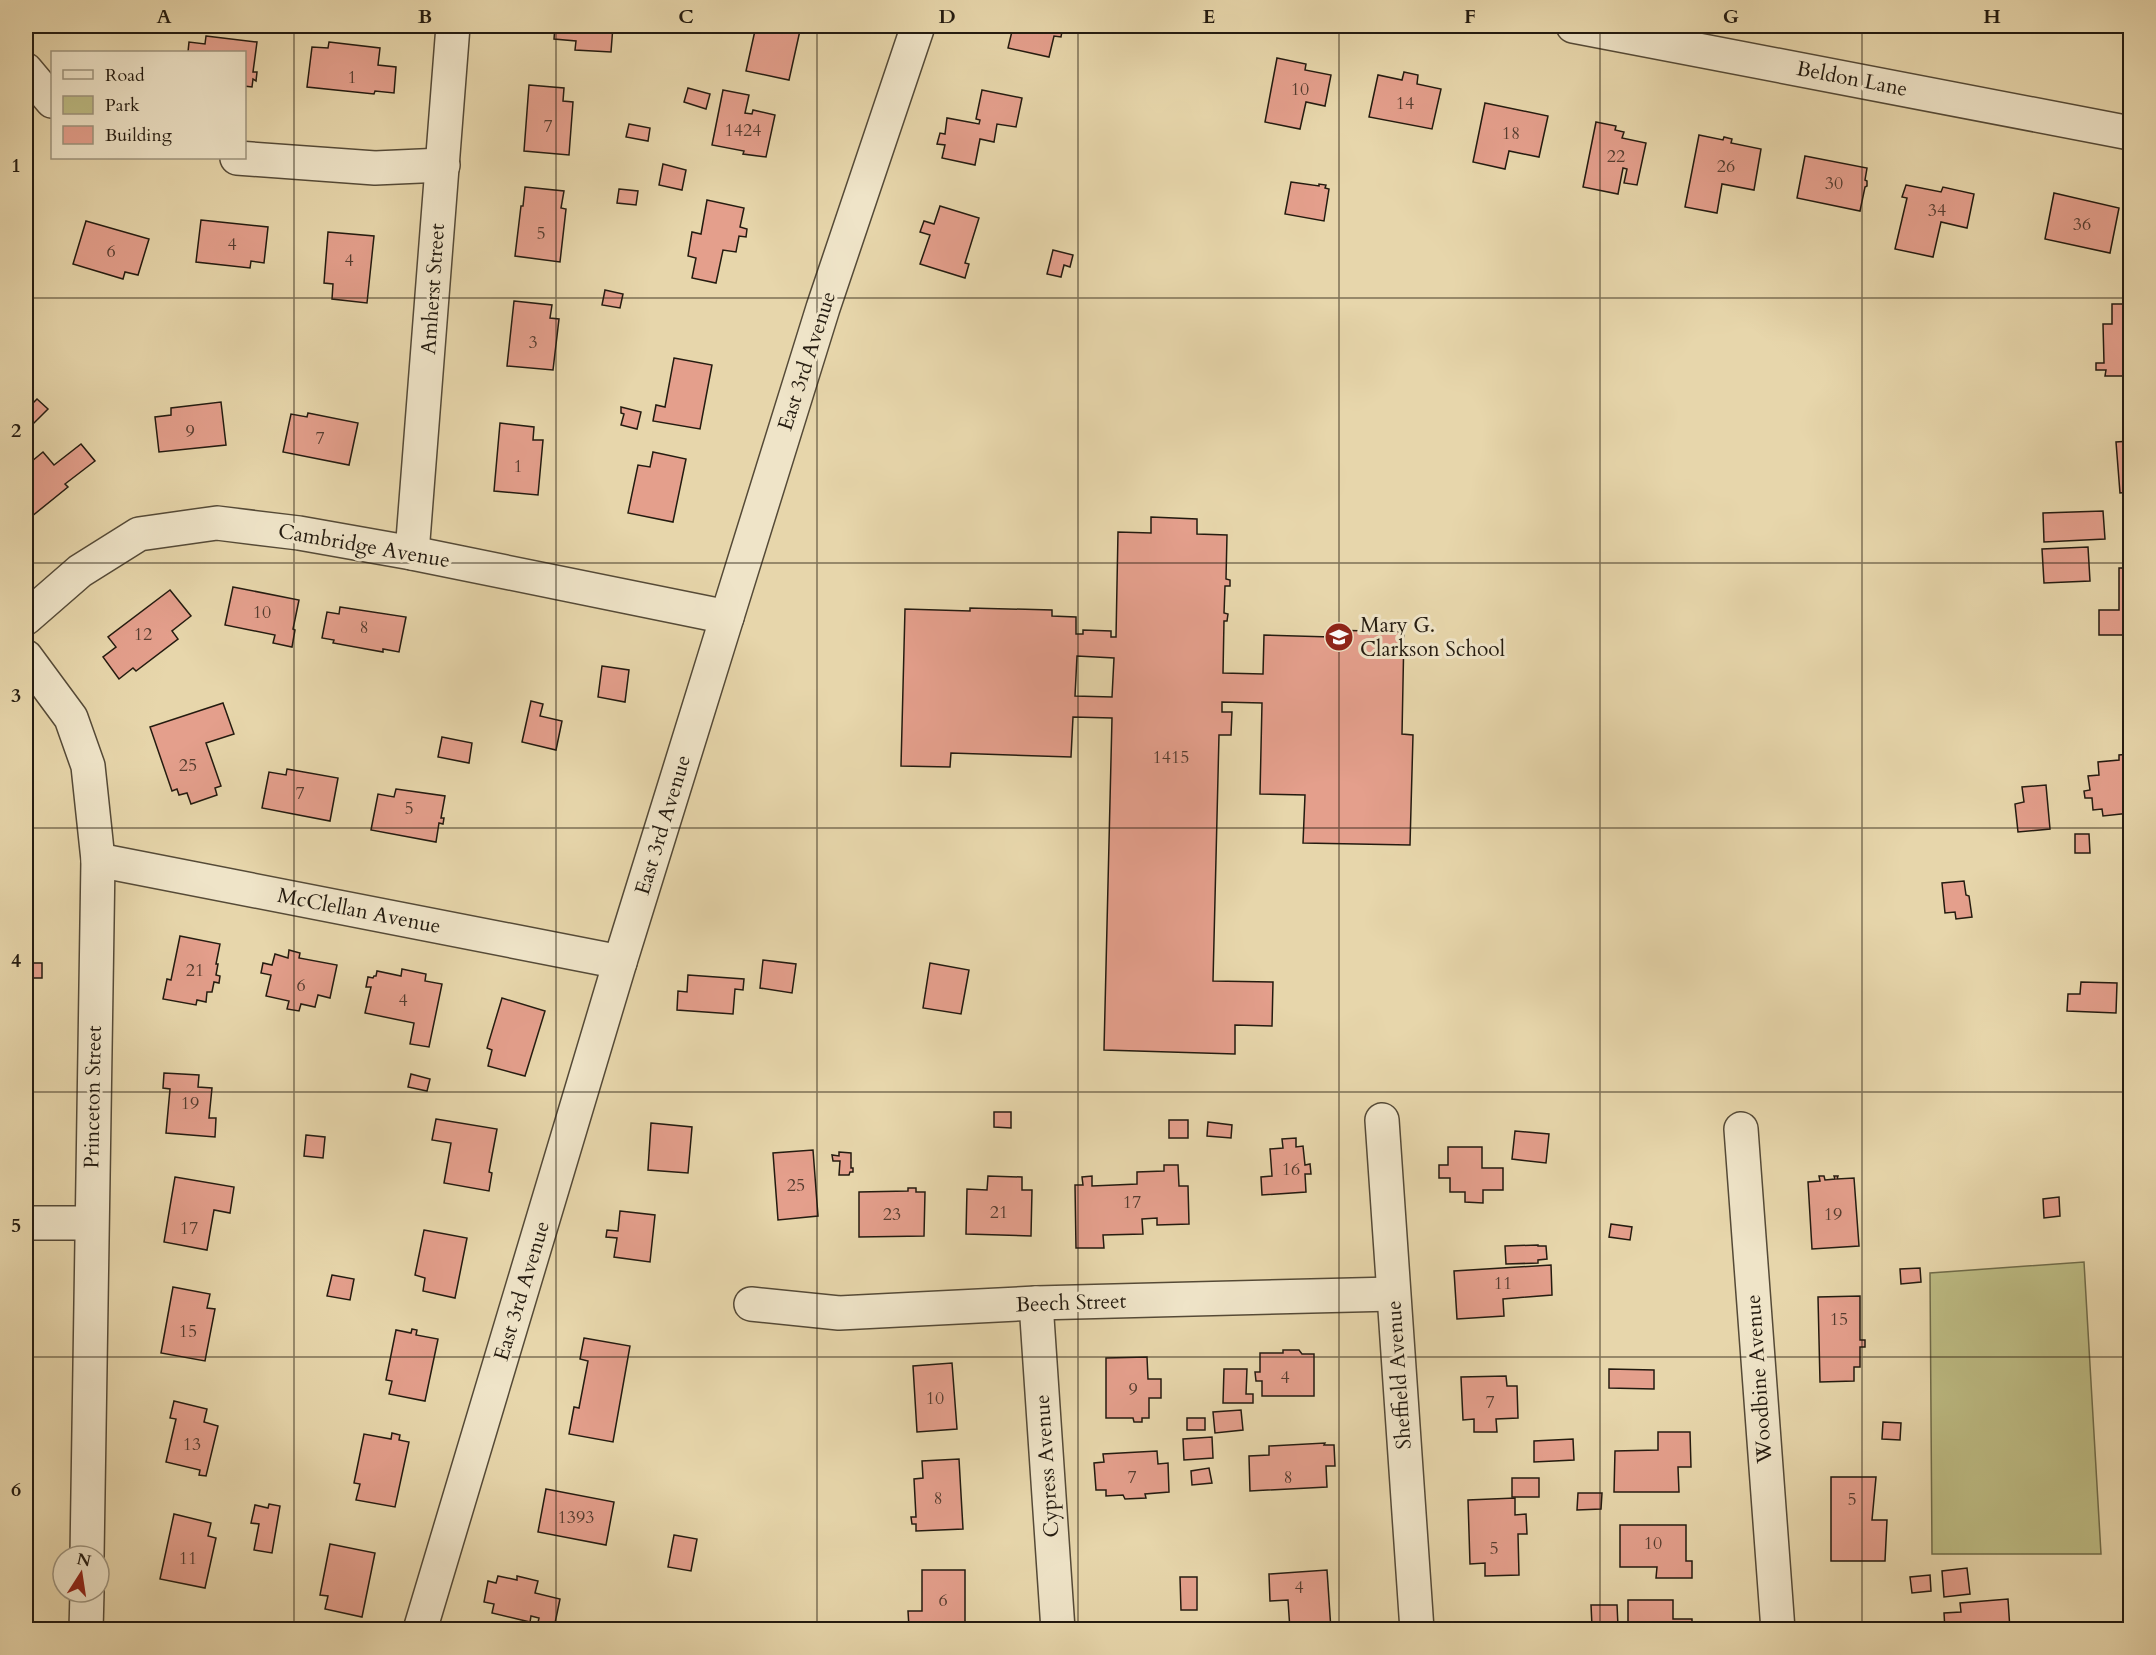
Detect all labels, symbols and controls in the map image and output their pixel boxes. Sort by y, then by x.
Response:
text: A [156,3,172,30]
text: B [418,3,432,30]
text: C [678,3,694,30]
text: D [938,3,956,30]
text: E [1203,3,1215,30]
text: F [1464,3,1476,30]
text: G [1723,3,1739,30]
text: H [1983,3,2001,30]
legend [51,51,246,159]
street label: Beldon Lane [1794,54,1910,104]
text: Road [105,63,145,88]
house number: 1 [347,65,357,90]
house number: 10 [1291,77,1309,102]
house number: 14 [1396,91,1414,116]
text: Park [105,93,140,118]
house number: 7 [543,114,553,139]
house number: 1424 [725,118,761,143]
house number: 18 [1502,121,1520,146]
text: Building [105,123,173,148]
house number: 22 [1607,144,1625,169]
text: 1 [11,152,21,179]
house number: 26 [1717,154,1735,179]
house number: 30 [1825,171,1843,196]
house number: 34 [1928,198,1946,223]
house number: 36 [2073,212,2091,237]
house number: 5 [536,221,546,246]
street label: Amherst Street [414,222,452,355]
house number: 4 [227,232,237,257]
house number: 6 [106,239,116,264]
house number: 4 [344,248,354,273]
street label: East 3rd Avenue [771,288,843,434]
house number: 3 [528,330,538,355]
text: 2 [11,417,21,444]
house number: 9 [185,419,195,444]
house number: 7 [315,426,325,451]
house number: 1 [513,454,523,479]
street label: Cambridge Avenue [276,517,452,575]
house number: 10 [253,600,271,625]
place label: Mary G. Clarkson School [1360,611,1505,664]
house number: 8 [359,615,369,640]
school or university icon: Mary G. Clarkson School [1323,621,1355,653]
house number: 12 [134,622,152,647]
text: 3 [11,682,21,709]
house number: 1415 [1153,745,1189,770]
street label: East 3rd Avenue [628,752,698,898]
house number: 25 [179,753,197,778]
house number: 7 [295,781,305,806]
house number: 5 [404,796,414,821]
street label: McClellan Avenue [275,881,443,941]
text: 4 [11,947,21,974]
house number: 21 [186,958,204,983]
house number: 6 [296,973,306,998]
house number: 4 [398,988,408,1013]
street label: Princeton Street [77,1025,109,1169]
house number: 19 [181,1091,199,1116]
house number: 16 [1282,1157,1300,1182]
house number: 25 [787,1173,805,1198]
house number: 17 [1123,1190,1141,1215]
house number: 21 [990,1200,1008,1225]
house number: 23 [883,1202,901,1227]
house number: 19 [1824,1202,1842,1227]
text: 5 [11,1212,21,1239]
house number: 17 [180,1216,198,1241]
street label: East 3rd Avenue [487,1218,557,1364]
house number: 11 [1494,1271,1512,1296]
street label: Beech Street [1015,1287,1127,1319]
street label: Woodbine Avenue [1739,1293,1779,1466]
street label: Sheffield Avenue [1379,1299,1419,1451]
house number: 15 [1830,1307,1848,1332]
house number: 15 [179,1319,197,1344]
house number: 4 [1280,1365,1290,1390]
house number: 9 [1128,1377,1138,1402]
house number: 10 [926,1386,944,1411]
house number: 7 [1485,1390,1495,1415]
street label: Cypress Avenue [1028,1394,1066,1538]
house number: 13 [183,1432,201,1457]
house number: 7 [1127,1465,1137,1490]
house number: 8 [1283,1465,1293,1490]
text: 6 [11,1476,21,1503]
house number: 8 [933,1486,943,1511]
house number: 5 [1847,1487,1857,1512]
house number: 1393 [558,1505,594,1530]
house number: 10 [1644,1531,1662,1556]
house number: 5 [1489,1536,1499,1561]
north arrow [51,1544,111,1604]
house number: 11 [179,1546,197,1571]
text: N [75,1548,93,1573]
house number: 4 [1294,1575,1304,1600]
house number: 6 [938,1588,948,1613]

